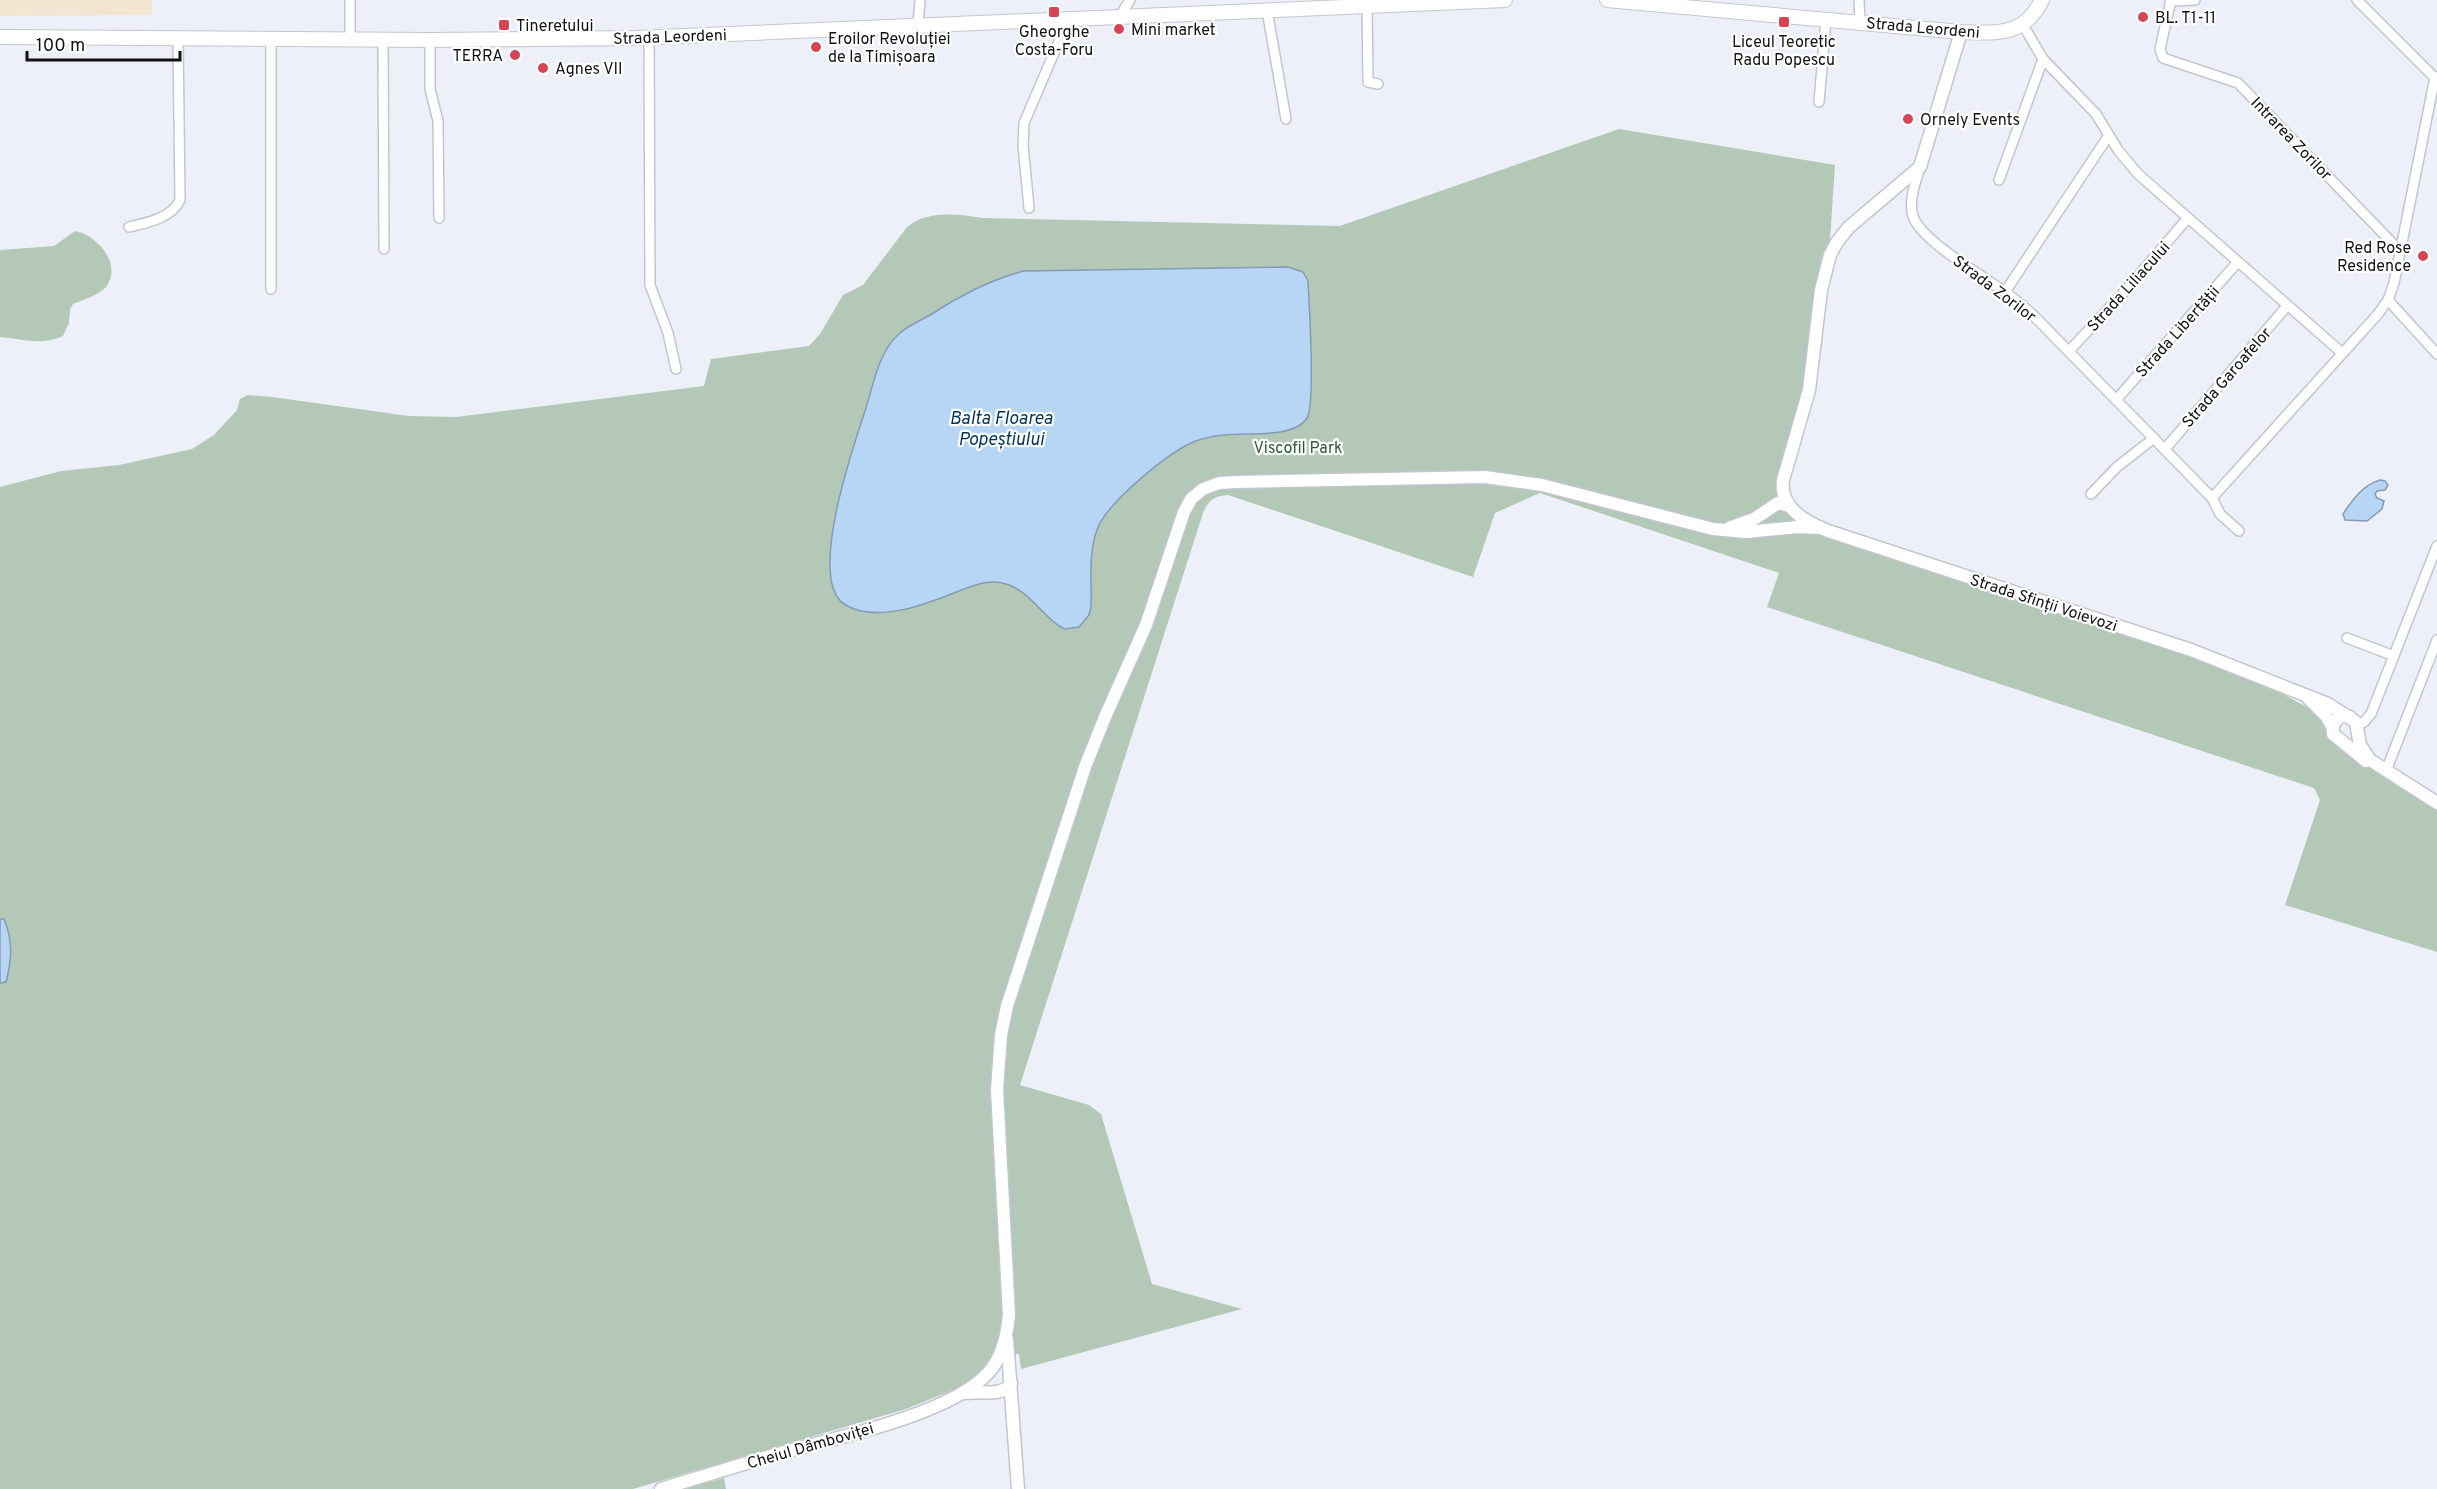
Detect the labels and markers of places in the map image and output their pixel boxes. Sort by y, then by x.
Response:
marker: Gheorghe Costa-Foru [1047,5,1061,19]
place label: BL. T1-11 [2155,9,2216,29]
marker: BL. T1-11 [2136,10,2150,24]
marker: Liceul Teoretic Radu Popescu [1777,15,1791,29]
place label: Tineretului [516,17,594,37]
marker: Tineretului [497,18,511,32]
place label: Mini market [1131,21,1216,41]
marker: Mini market [1112,22,1126,36]
place label: Gheorghe Costa-Foru [1015,23,1093,61]
place label: Eroilor Revoluției de la Timișoara [828,30,951,68]
place label: Liceul Teoretic Radu Popescu [1732,33,1836,71]
marker: Eroilor Revoluției de la Timișoara [809,40,823,54]
place label: TERRA [453,47,503,67]
marker: TERRA [508,48,522,62]
place label: Agnes VII [555,60,623,80]
marker: Agnes VII [536,61,550,75]
place label: Ornely Events [1920,111,2020,131]
marker: Ornely Events [1901,112,1915,126]
place label: Red Rose Residence [2337,239,2411,277]
marker: Red Rose Residence [2416,249,2430,263]

